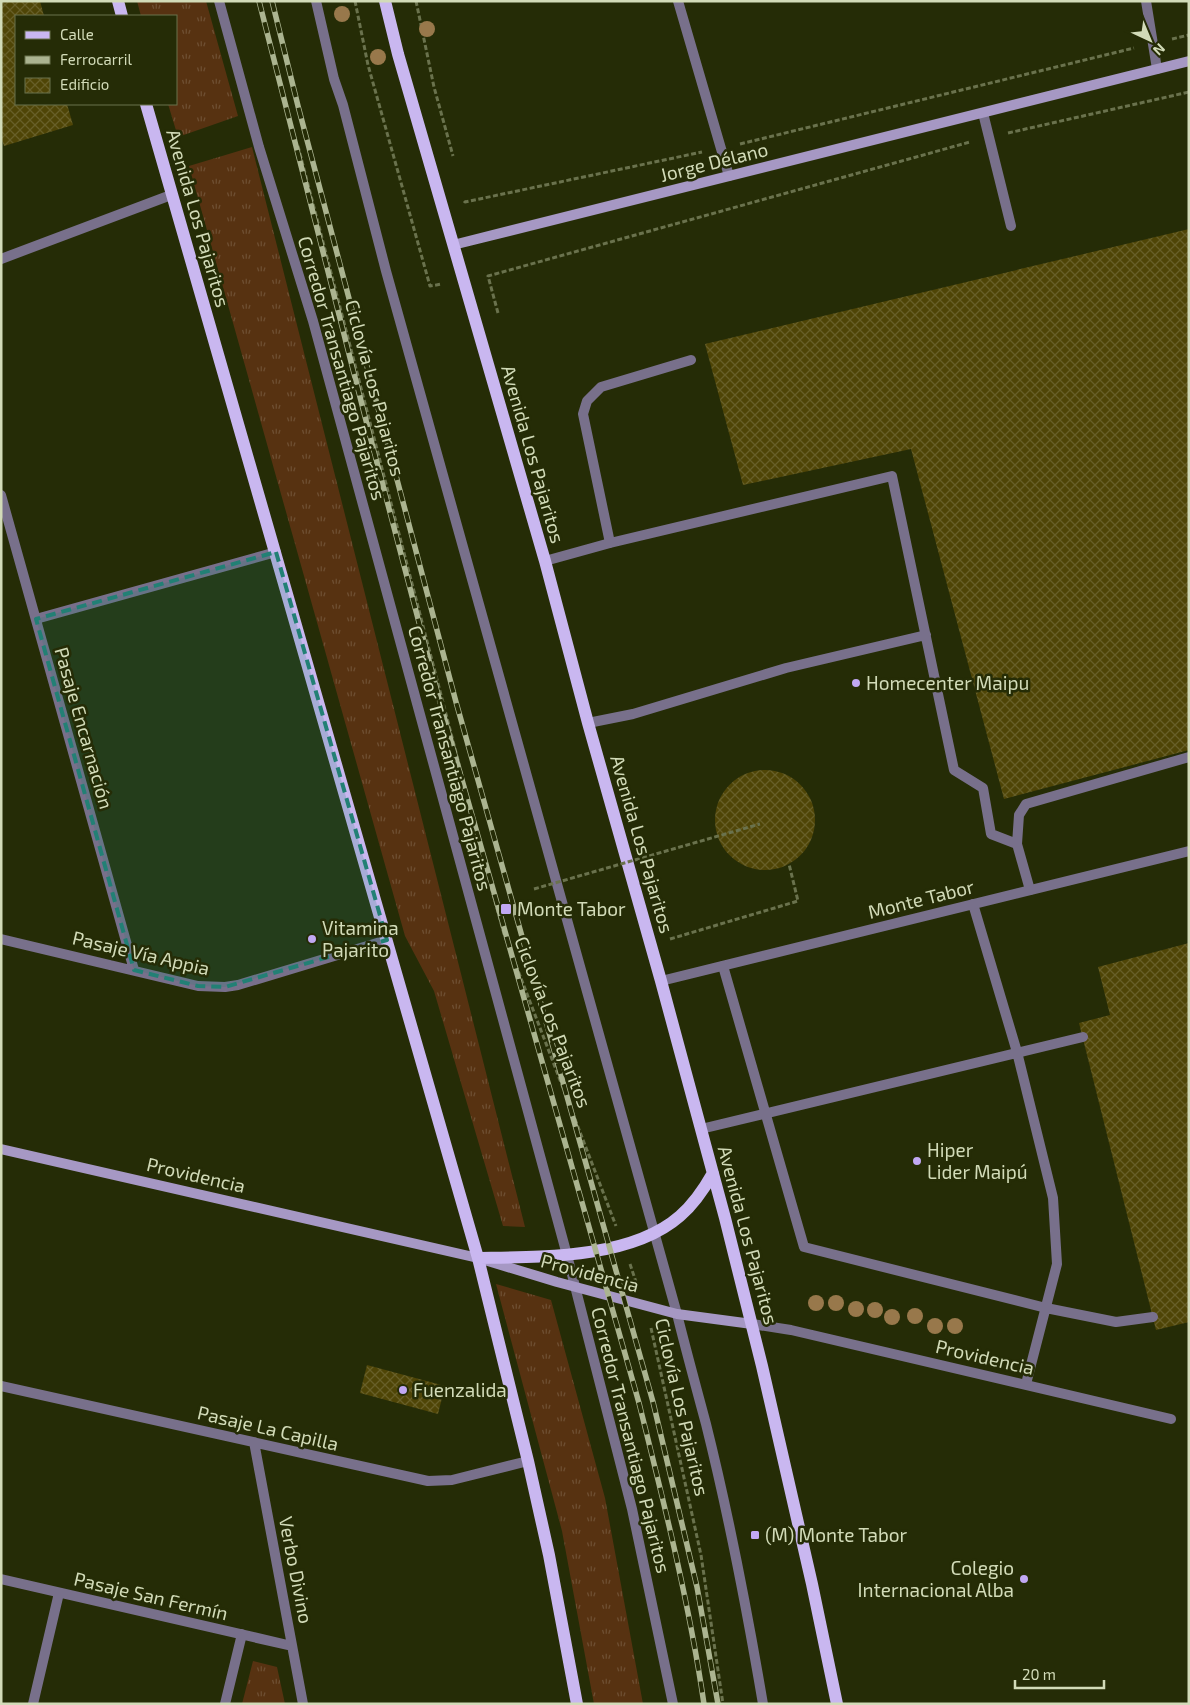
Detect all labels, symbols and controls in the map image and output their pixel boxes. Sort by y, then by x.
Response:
legend [15,15,178,105]
north arrow [1125,15,1175,65]
text: Calle [60,25,94,43]
text: N [1150,40,1169,59]
text: Ferrocarril [60,50,133,68]
text: Edificio [60,75,109,93]
street label: Avenida Los Pajaritos [162,126,235,310]
street label: Jorge Délano [657,137,770,186]
street label: Corredor Transantiago Pajaritos [294,233,391,503]
street label: Ciclovía Los Pajaritos [341,297,410,479]
street label: Avenida Los Pajaritos [497,362,570,546]
street label: Corredor Transantiago Pajaritos [404,623,497,893]
street label: Pasaje Encarnación [50,644,119,811]
place label: Homecenter Maipu [866,671,1029,694]
marker: Homecenter Maipu [850,677,862,689]
street label: Avenida Los Pajaritos [606,752,679,936]
street label: Monte Tabor [865,874,977,923]
place label: Monte Tabor [517,897,626,920]
marker: Monte Tabor [499,902,513,916]
place label: Vitamina Pajarito [322,916,399,961]
street label: Pasaje Vía Appia [70,926,212,979]
marker: Vitamina Pajarito [306,933,318,945]
street label: Ciclovía Los Pajaritos [510,933,597,1111]
place label: Hiper Lider Maipú [927,1138,1028,1183]
street label: Avenida Los Pajaritos [714,1143,783,1327]
street label: Providencia [145,1152,248,1197]
marker: Hiper Lider Maipú [911,1155,923,1167]
street label: Providencia [539,1248,642,1297]
street label: Corredor Transantiago Pajaritos [587,1304,676,1575]
street label: Ciclovía Los Pajaritos [651,1316,714,1498]
street label: Providencia [934,1334,1037,1379]
place label: Fuenzalida [413,1378,507,1401]
marker: Fuenzalida [397,1384,409,1396]
street label: Pasaje La Capilla [195,1400,341,1455]
street label: Verbo Divino [275,1514,318,1625]
place label: (M) Monte Tabor [765,1523,908,1546]
marker: (M) Monte Tabor [749,1529,761,1541]
place label: Colegio Internacional Alba [858,1556,1014,1601]
street label: Pasaje San Fermín [72,1567,230,1624]
marker: Colegio Internacional Alba [1018,1573,1030,1585]
scale bar [1015,1658,1104,1690]
text: 20 m [1022,1665,1056,1683]

